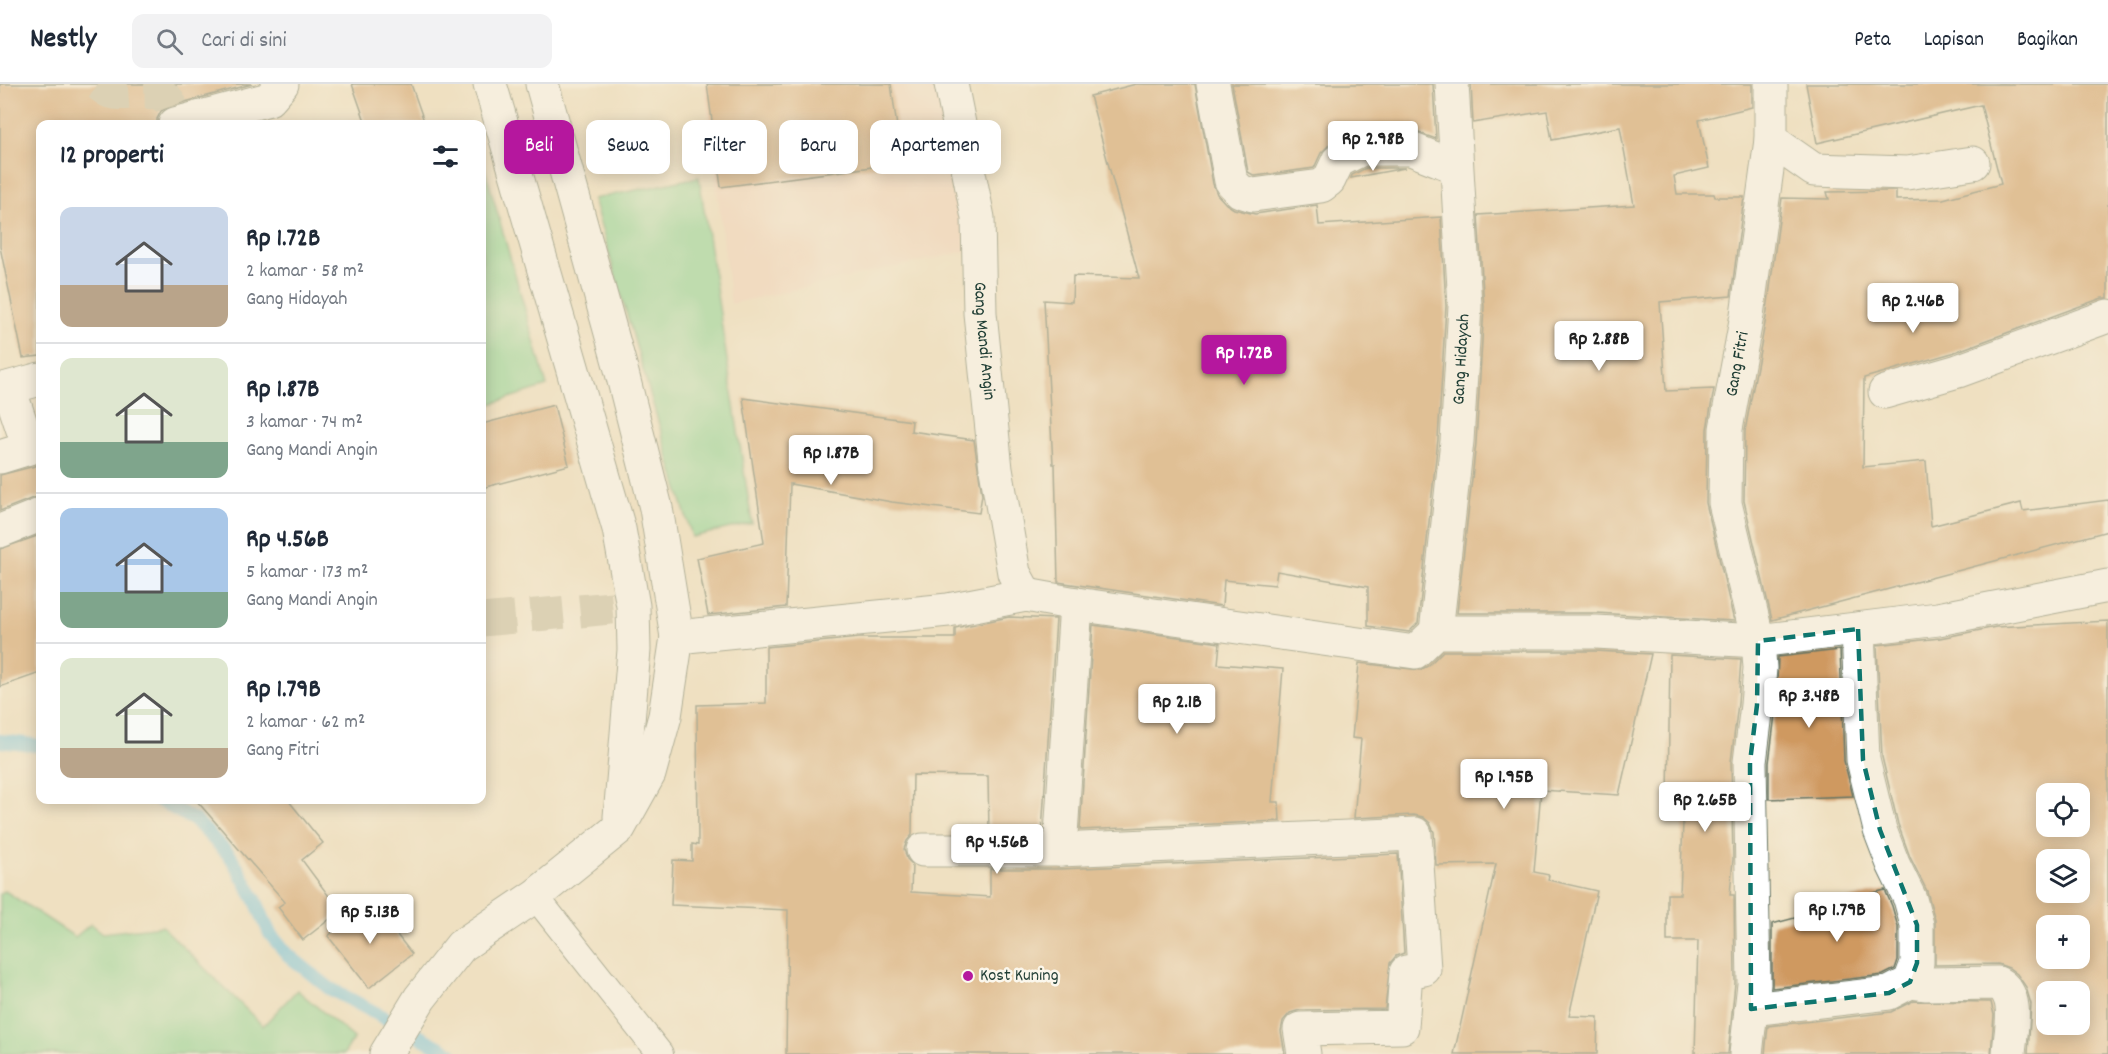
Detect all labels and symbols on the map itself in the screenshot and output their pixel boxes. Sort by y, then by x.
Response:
pin: Rp 2.98B [1311,121,1435,172]
street label: Gang Mandi Angin [967,282,1001,401]
pin: Rp 2.46B [1851,283,1975,334]
street label: Gang Hidayah [1447,313,1477,406]
pin: Rp 2.88B [1537,321,1661,372]
street label: Gang Fitri [1720,329,1756,399]
pin: Rp 1.72B [1182,335,1306,386]
pin: Rp 1.87B [769,435,893,486]
pin: Rp 3.48B [1747,678,1871,729]
pin: Rp 2.1B [1122,684,1232,735]
pin: Rp 1.95B [1442,759,1566,810]
pin: Rp 2.65B [1643,782,1767,833]
pin: Rp 4.56B [935,824,1059,875]
pin: Rp 1.79B [1775,892,1899,943]
pin: Rp 5.13B [308,894,432,945]
place label: Kost Kuning [980,964,1059,989]
marker: Kost Kuning [961,969,975,983]

